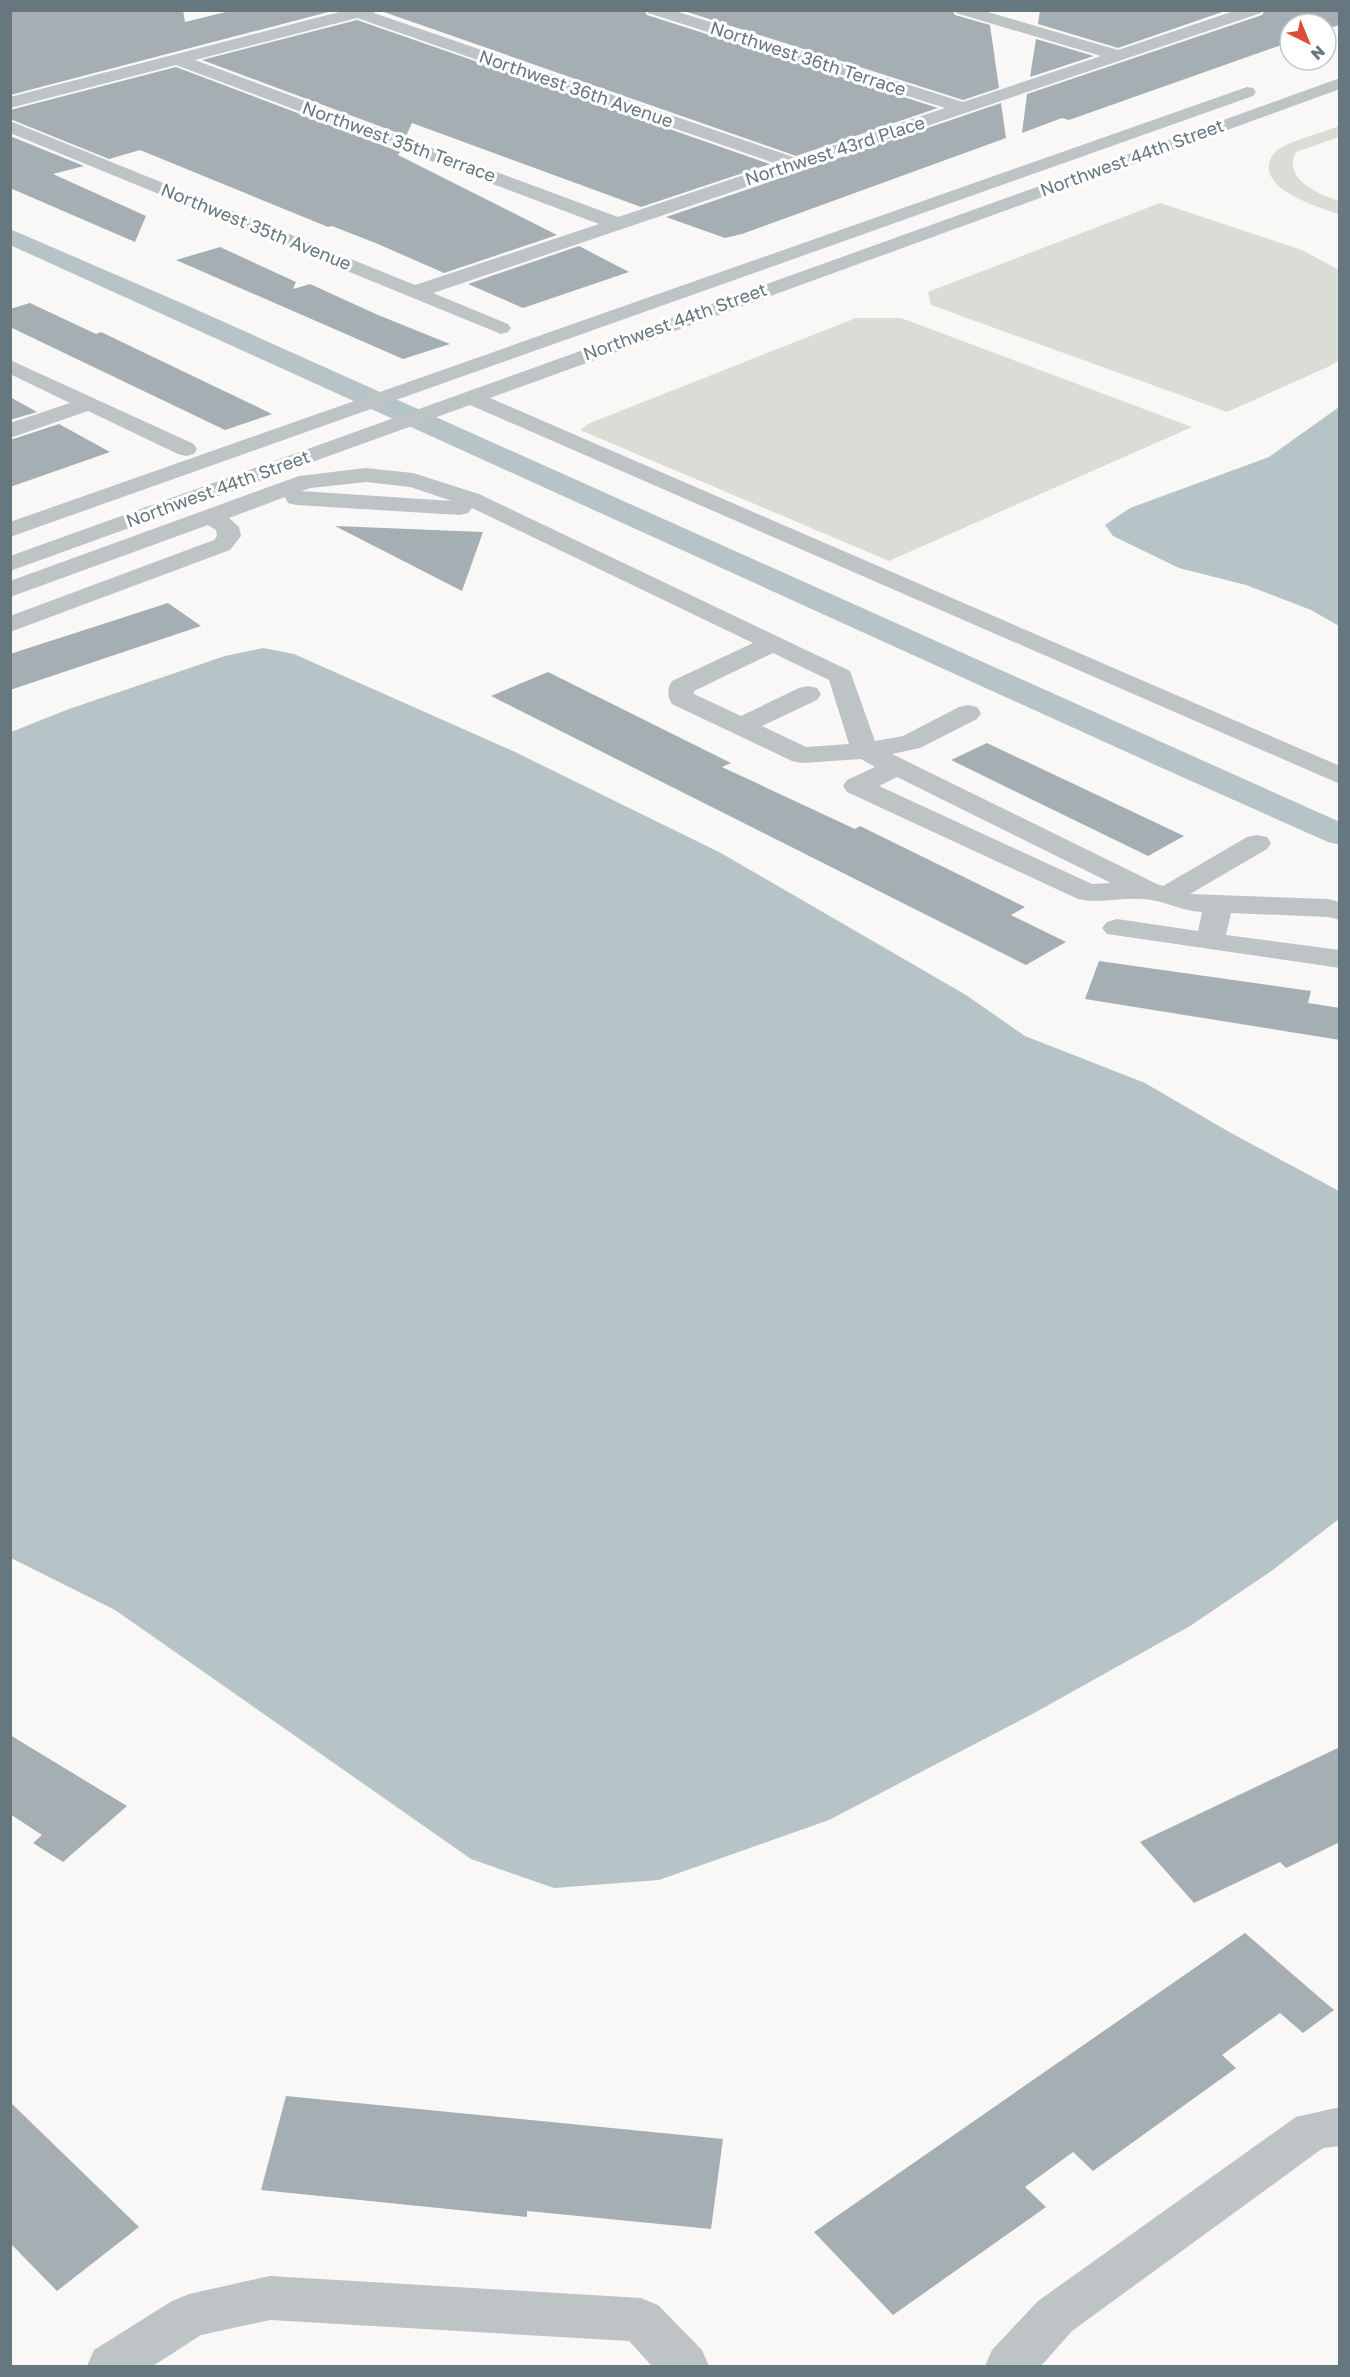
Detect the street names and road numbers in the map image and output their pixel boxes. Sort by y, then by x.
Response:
street label: Northwest 36th Terrace [708,16,909,100]
street label: Northwest 36th Avenue [476,44,676,132]
street label: Northwest 35th Terrace [300,96,499,186]
street label: Northwest 43rd Place [742,111,927,190]
street label: Northwest 44th Street [1037,114,1227,201]
street label: Northwest 35th Avenue [158,178,355,274]
street label: Northwest 44th Street [580,278,770,365]
street label: Northwest 44th Street [123,445,313,532]

